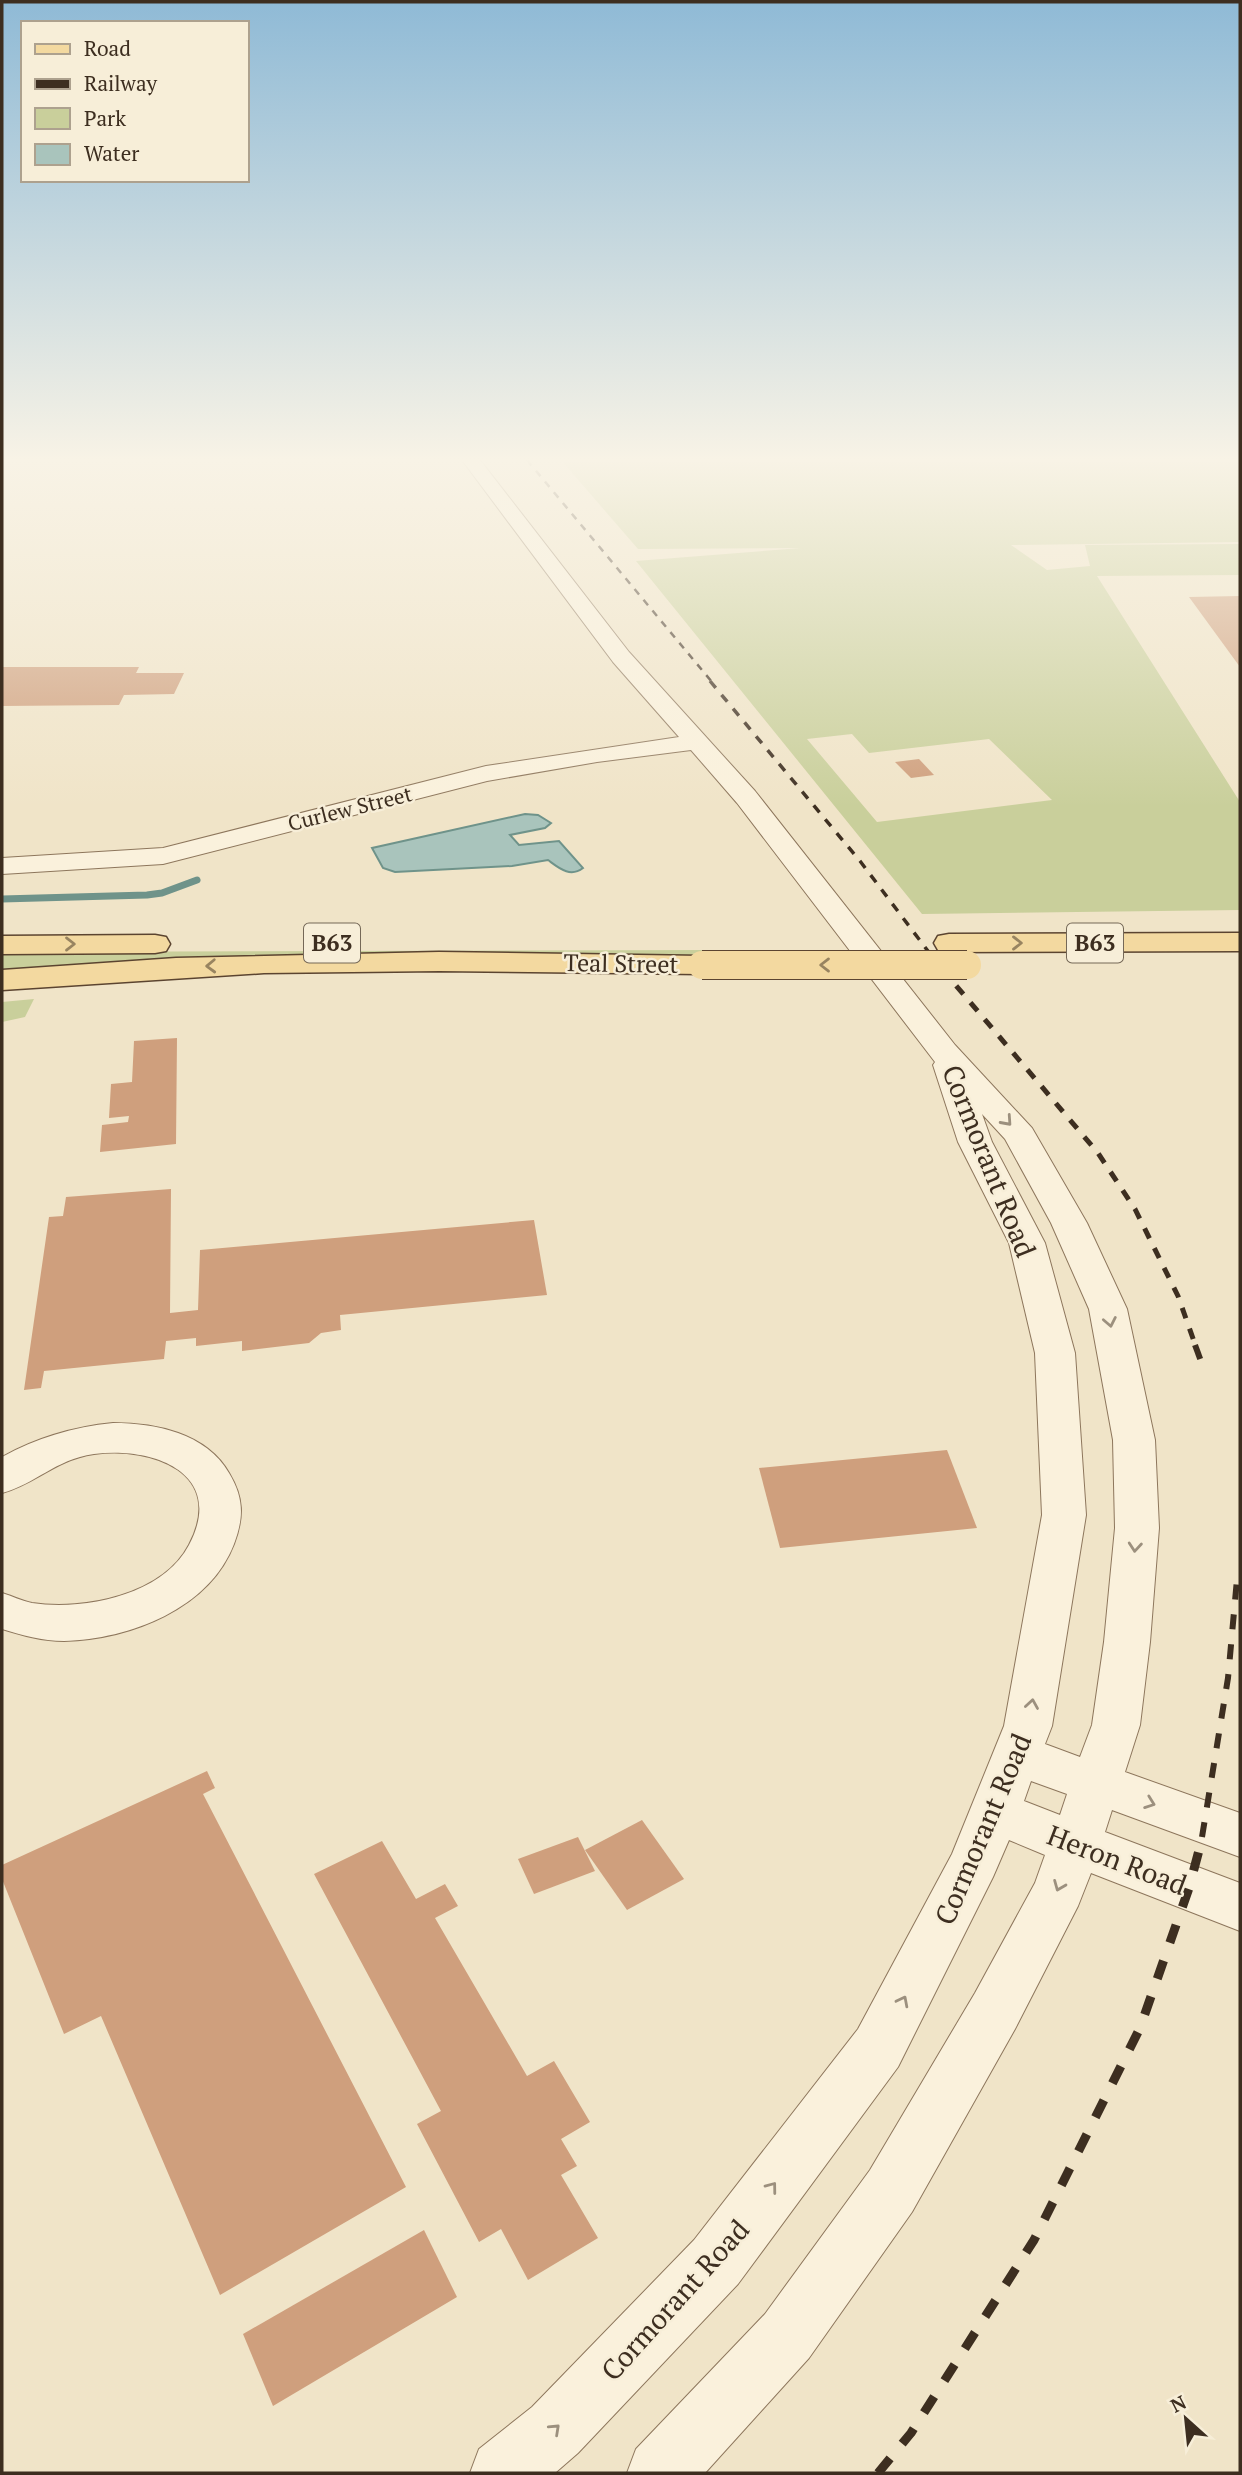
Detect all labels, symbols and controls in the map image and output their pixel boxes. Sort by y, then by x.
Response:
legend [21,21,248,182]
text: Road [84,34,131,62]
text: Railway [84,69,158,97]
text: Park [84,104,126,132]
text: Water [84,139,139,167]
street label: Curlew Street [285,779,415,837]
road number: B63 [304,924,360,962]
road number: B63 [1067,924,1123,962]
one-way arrow [1012,935,1023,951]
one-way arrow [65,936,76,952]
street label: Teal Street [563,946,679,980]
one-way arrow [820,957,830,973]
one-way arrow [205,958,216,973]
street label: Cormorant Road [934,1059,1045,1263]
one-way arrow [998,1113,1011,1126]
one-way arrow [1102,1316,1117,1328]
one-way arrow [1128,1542,1143,1553]
one-way arrow [1024,1698,1039,1710]
street label: Cormorant Road [926,1727,1040,1930]
one-way arrow [1144,1795,1156,1809]
street label: Heron Road [1042,1816,1192,1903]
one-way arrow [1054,1879,1068,1891]
one-way arrow [894,1996,908,2009]
one-way arrow [764,2183,777,2195]
street label: Cormorant Road [592,2211,757,2388]
north arrow [1151,2384,1221,2454]
text: N [1166,2389,1191,2418]
one-way arrow [547,2424,560,2437]

